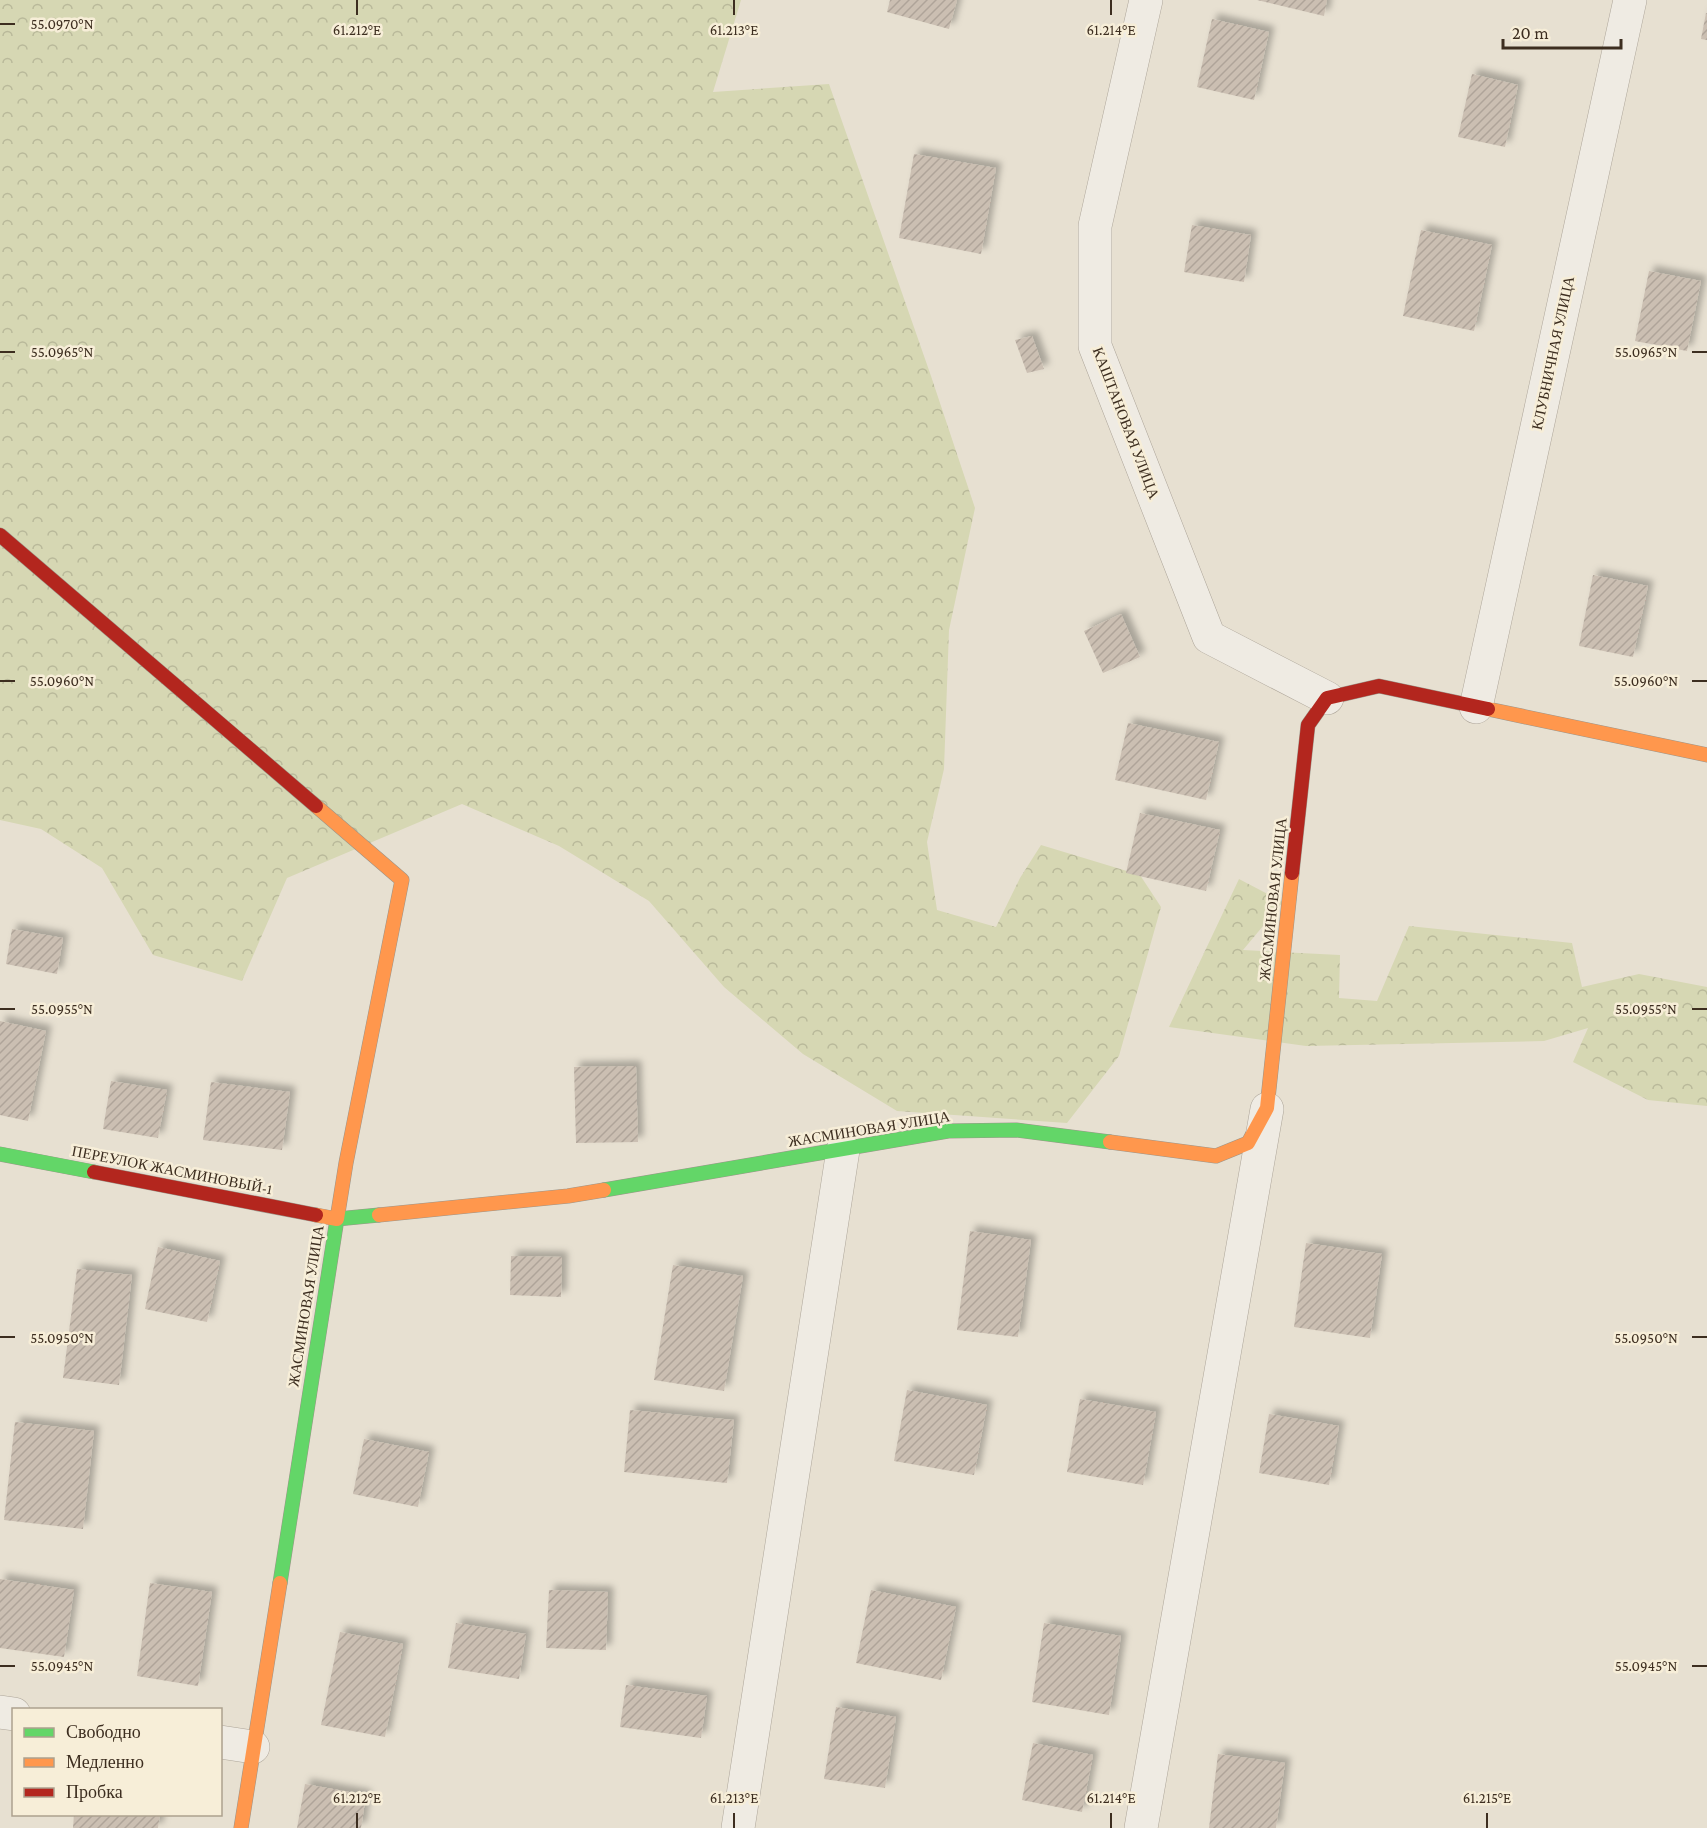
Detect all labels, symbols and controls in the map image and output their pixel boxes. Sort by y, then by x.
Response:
scale bar [1503,12,1622,50]
text: 55.0970°N [30,16,94,32]
text: 61.212°E [333,22,381,38]
text: 61.213°E [710,22,758,38]
text: 61.214°E [1086,22,1136,38]
text: 20 m [1512,23,1549,43]
street label: КЛУБНИЧНАЯ УЛИЦА [1529,274,1577,431]
text: 55.0965°N [31,344,93,360]
text: 55.0965°N [1615,344,1677,360]
street label: КАШТАНОВАЯ УЛИЦА [1090,345,1162,501]
text: 55.0960°N [30,673,94,689]
text: 55.0960°N [1614,673,1678,689]
street label: ЖАСМИНОВАЯ УЛИЦА [1256,817,1290,981]
text: 55.0955°N [31,1001,93,1017]
text: 55.0955°N [1615,1001,1677,1017]
street label: ЖАСМИНОВАЯ УЛИЦА [787,1108,951,1150]
street label: ПЕРЕУЛОК ЖАСМИНОВЫЙ-1 [70,1143,274,1197]
street label: ЖАСМИНОВАЯ УЛИЦА [285,1224,327,1388]
text: 55.0950°N [30,1330,94,1346]
text: 55.0950°N [1614,1330,1678,1346]
text: 55.0945°N [31,1658,93,1674]
text: 55.0945°N [1615,1658,1677,1674]
legend [12,1708,222,1816]
text: Свободно [66,1722,141,1742]
text: Медленно [66,1752,144,1772]
text: Пробка [66,1782,123,1802]
text: 61.212°E [333,1790,381,1806]
text: 61.213°E [710,1790,758,1806]
text: 61.214°E [1086,1790,1136,1806]
text: 61.215°E [1463,1790,1511,1806]

